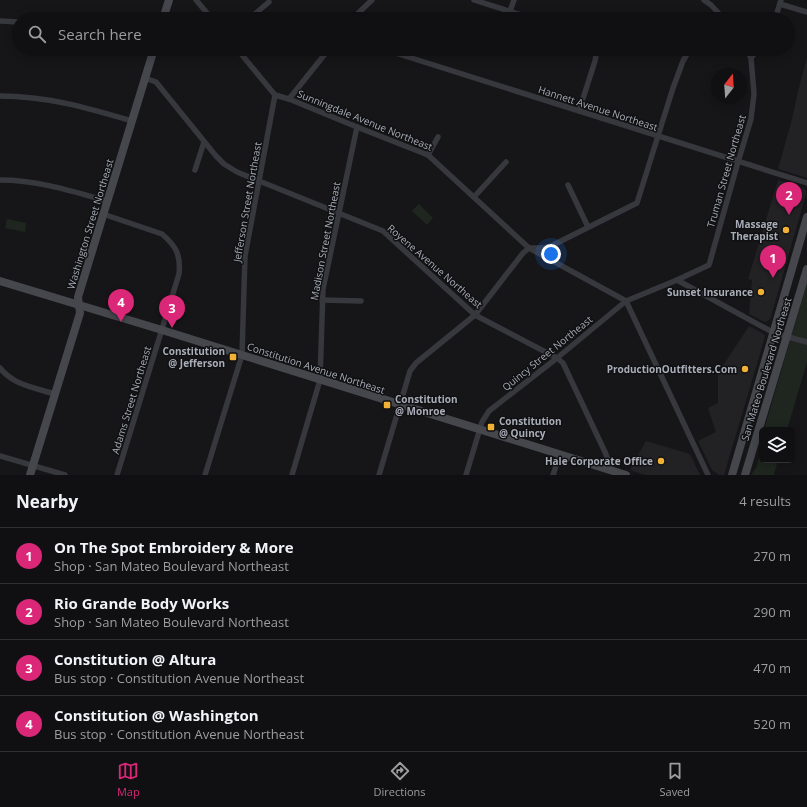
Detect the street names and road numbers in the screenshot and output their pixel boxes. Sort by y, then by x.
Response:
street label: Hannett Avenue Northeast [536,82,660,134]
street label: Sunningdale Avenue Northeast [295,86,435,154]
street label: Truman Street Northeast [703,113,749,229]
street label: Jefferson Street Northeast [229,140,265,264]
street label: Washington Street Northeast [64,157,117,291]
street label: Madison Street Northeast [307,180,343,301]
street label: Royene Avenue Northeast [385,221,486,311]
street label: San Mateo Boulevard Northeast [738,295,795,442]
street label: Quincy Street Northeast [499,312,595,394]
street label: Constitution Avenue Northeast [245,339,387,397]
street label: Adams Street Northeast [108,344,154,456]

